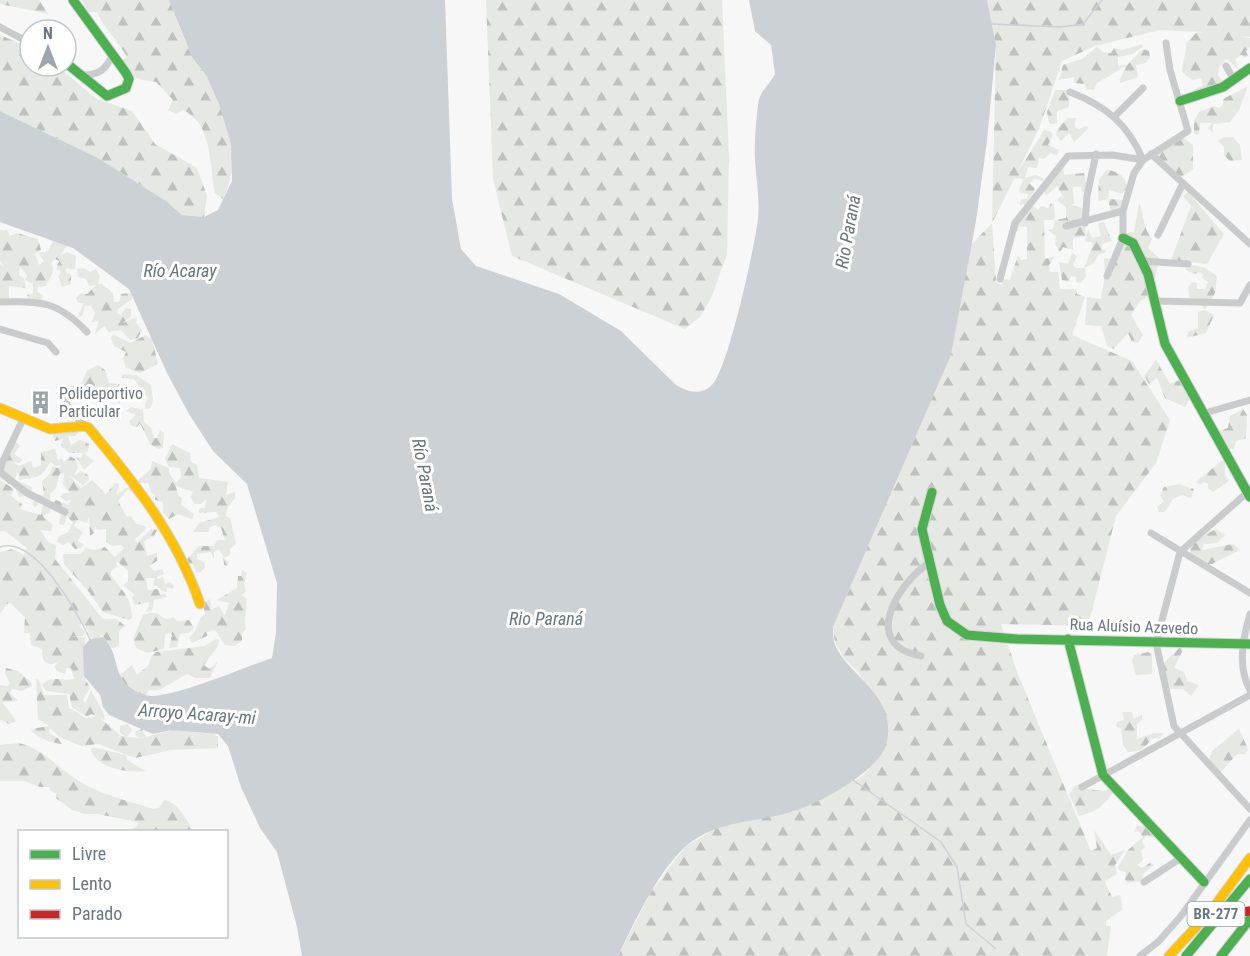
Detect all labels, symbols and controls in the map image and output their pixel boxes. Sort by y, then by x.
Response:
north arrow [18,18,78,78]
text: N [43,24,53,43]
water label: Rio Paraná [831,193,864,270]
water label: Río Acaray [143,260,217,281]
place label: Polideportivo Particular [59,384,143,421]
building icon: Polideportivo Particular [28,389,54,415]
water label: Río Paraná [408,436,443,514]
water label: Rio Paraná [509,608,584,629]
street label: Rua Aluísio Azevedo [1069,615,1199,638]
water label: Arroyo Acaray-mi [137,699,257,728]
legend [18,830,228,938]
text: Livre [72,843,106,864]
text: Lento [72,873,112,894]
road number: BR-277 [1188,902,1244,926]
text: Parado [72,903,122,924]

